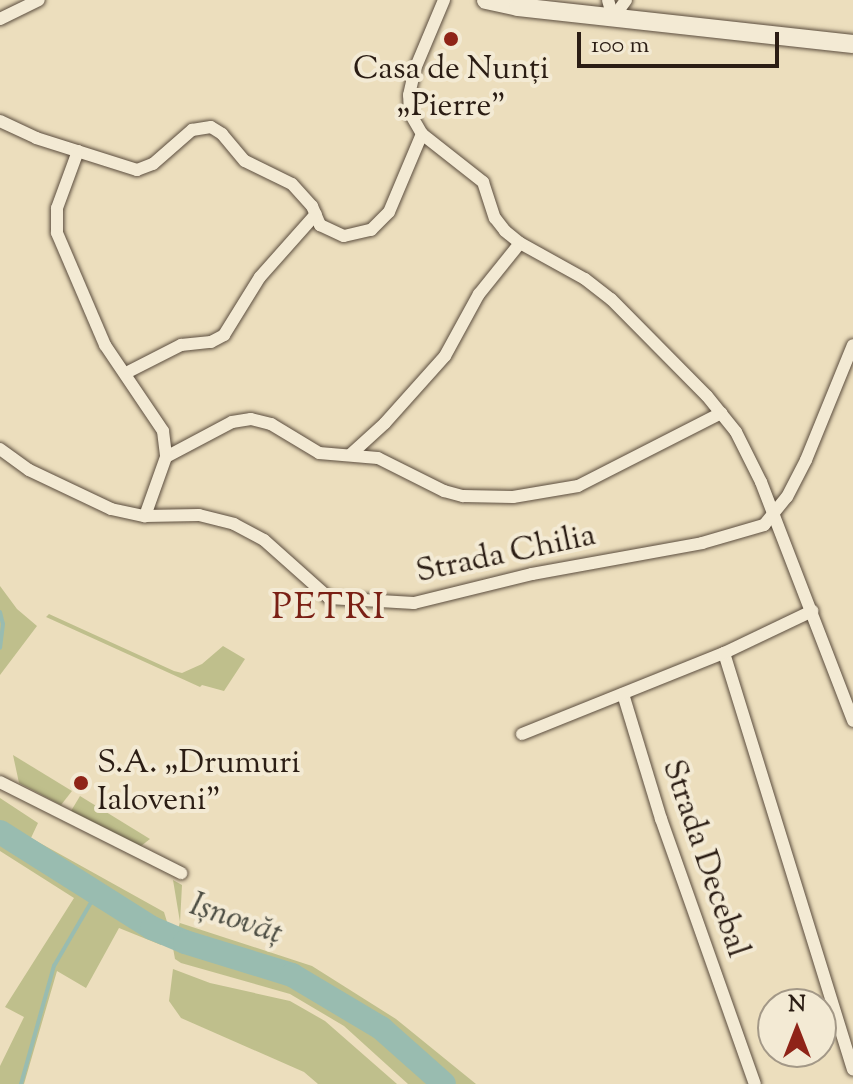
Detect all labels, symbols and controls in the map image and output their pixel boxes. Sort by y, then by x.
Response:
scale bar [581,16,783,66]
text: 100 m [591,29,649,63]
marker: Casa de Nunți „Pierre” [442,30,460,48]
place label: Casa de Nunți „Pierre” [353,52,549,127]
street label: Strada Chilia [413,517,599,593]
district label: PETRI [271,588,387,632]
place label: S.A. „Drumuri Ialoveni” [97,746,300,821]
street label: Strada Decebal [652,755,756,963]
marker: S.A. „Drumuri Ialoveni” [72,774,90,792]
water label: Ișnovăț [184,885,288,955]
north arrow [757,988,837,1068]
text: N [788,990,806,1022]

